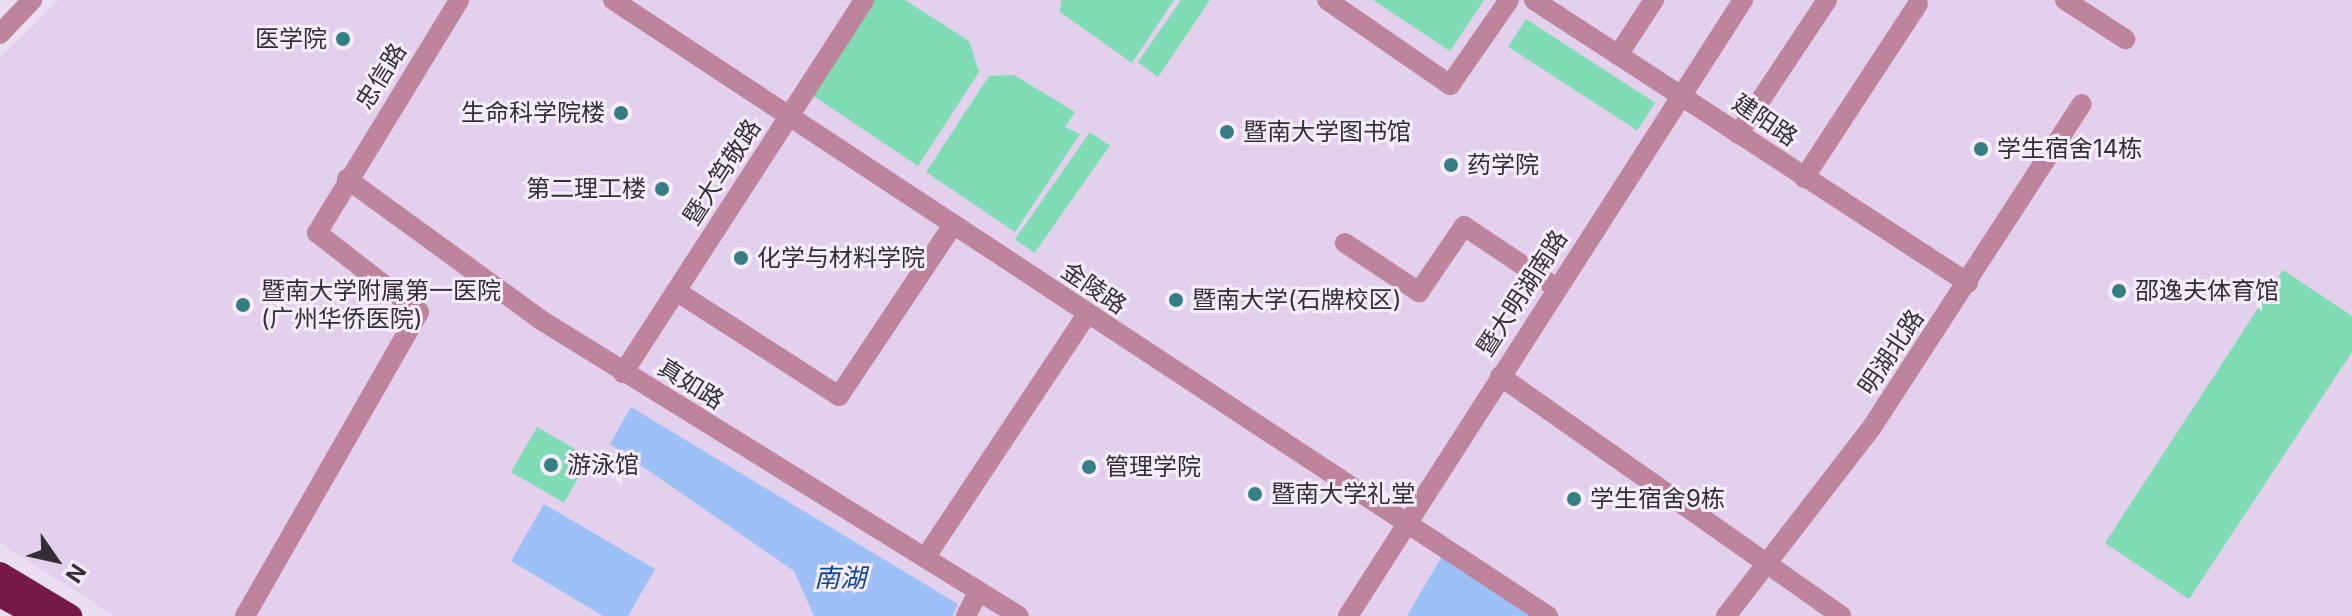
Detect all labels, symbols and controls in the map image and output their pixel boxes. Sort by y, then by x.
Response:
place label: 医学院 [255,25,327,53]
marker: 医学院 [334,30,352,48]
street label: 忠信路 [350,38,412,114]
street label: 建阳路 [1727,88,1803,152]
place label: 生命科学院楼 [461,99,605,127]
marker: 生命科学院楼 [612,104,630,122]
street label: 暨大笃敬路 [677,114,767,230]
place label: 暨南大学图书馆 [1243,118,1411,146]
marker: 暨南大学图书馆 [1218,123,1236,141]
place label: 学生宿舍14栋 [1997,135,2142,163]
marker: 学生宿舍14栋 [1972,140,1990,158]
place label: 药学院 [1467,151,1539,179]
marker: 药学院 [1442,156,1460,174]
place label: 第二理工楼 [526,175,646,203]
marker: 第二理工楼 [653,180,671,198]
street label: 暨大明湖南路 [1471,225,1573,361]
place label: 化学与材料学院 [757,244,925,272]
marker: 化学与材料学院 [732,249,750,267]
street label: 金陵路 [1056,256,1132,320]
place label: 暨南大学附属第一医院 (广州华侨医院) [261,277,501,333]
place label: 邵逸夫体育馆 [2135,277,2279,305]
marker: 邵逸夫体育馆 [2110,282,2128,300]
place label: 暨南大学(石牌校区) [1192,286,1402,314]
marker: 暨南大学(石牌校区) [1167,291,1185,309]
marker: 暨南大学附属第一医院 (广州华侨医院) [232,294,254,316]
street label: 明湖北路 [1852,304,1930,400]
street label: 真如路 [653,353,729,415]
place label: 游泳馆 [567,451,639,479]
place label: 管理学院 [1105,453,1201,481]
marker: 游泳馆 [542,456,560,474]
marker: 管理学院 [1080,458,1098,476]
place label: 暨南大学礼堂 [1271,480,1415,508]
marker: 暨南大学礼堂 [1246,485,1264,503]
place label: 学生宿舍9栋 [1590,485,1725,513]
marker: 学生宿舍9栋 [1565,490,1583,508]
north arrow [16,520,96,600]
text: N [60,559,91,588]
water label: 南湖 [814,562,866,594]

